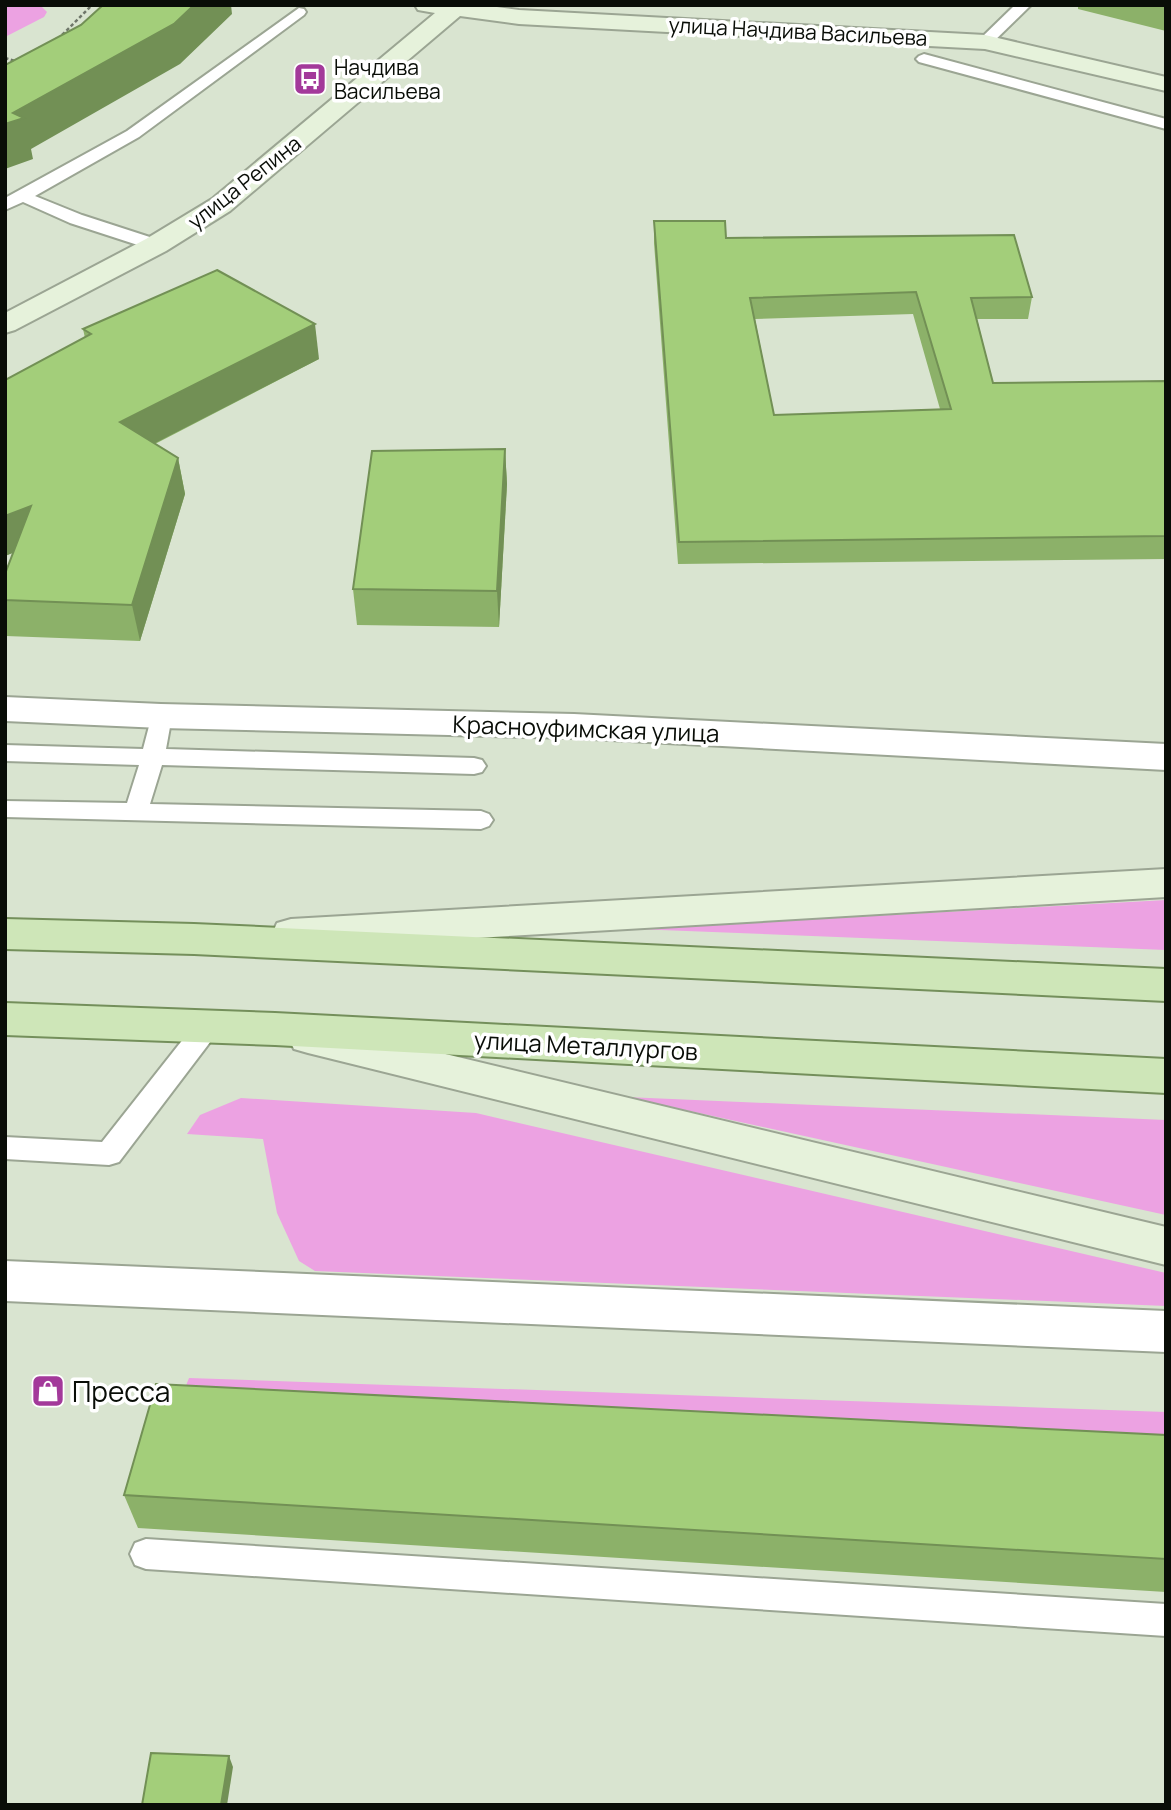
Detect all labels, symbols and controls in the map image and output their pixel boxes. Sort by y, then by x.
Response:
street label: улица Начдива Васильева [668,10,928,52]
place label: Начдива Васильева [334,53,441,105]
bus stop icon: Начдива Васильева [291,60,329,98]
street label: улица Репина [182,129,306,235]
street label: Красноуфимская улица [452,707,720,749]
street label: улица Металлургов [473,1023,699,1067]
shop icon: Пресса [29,1372,67,1410]
place label: Пресса [72,1372,170,1410]

